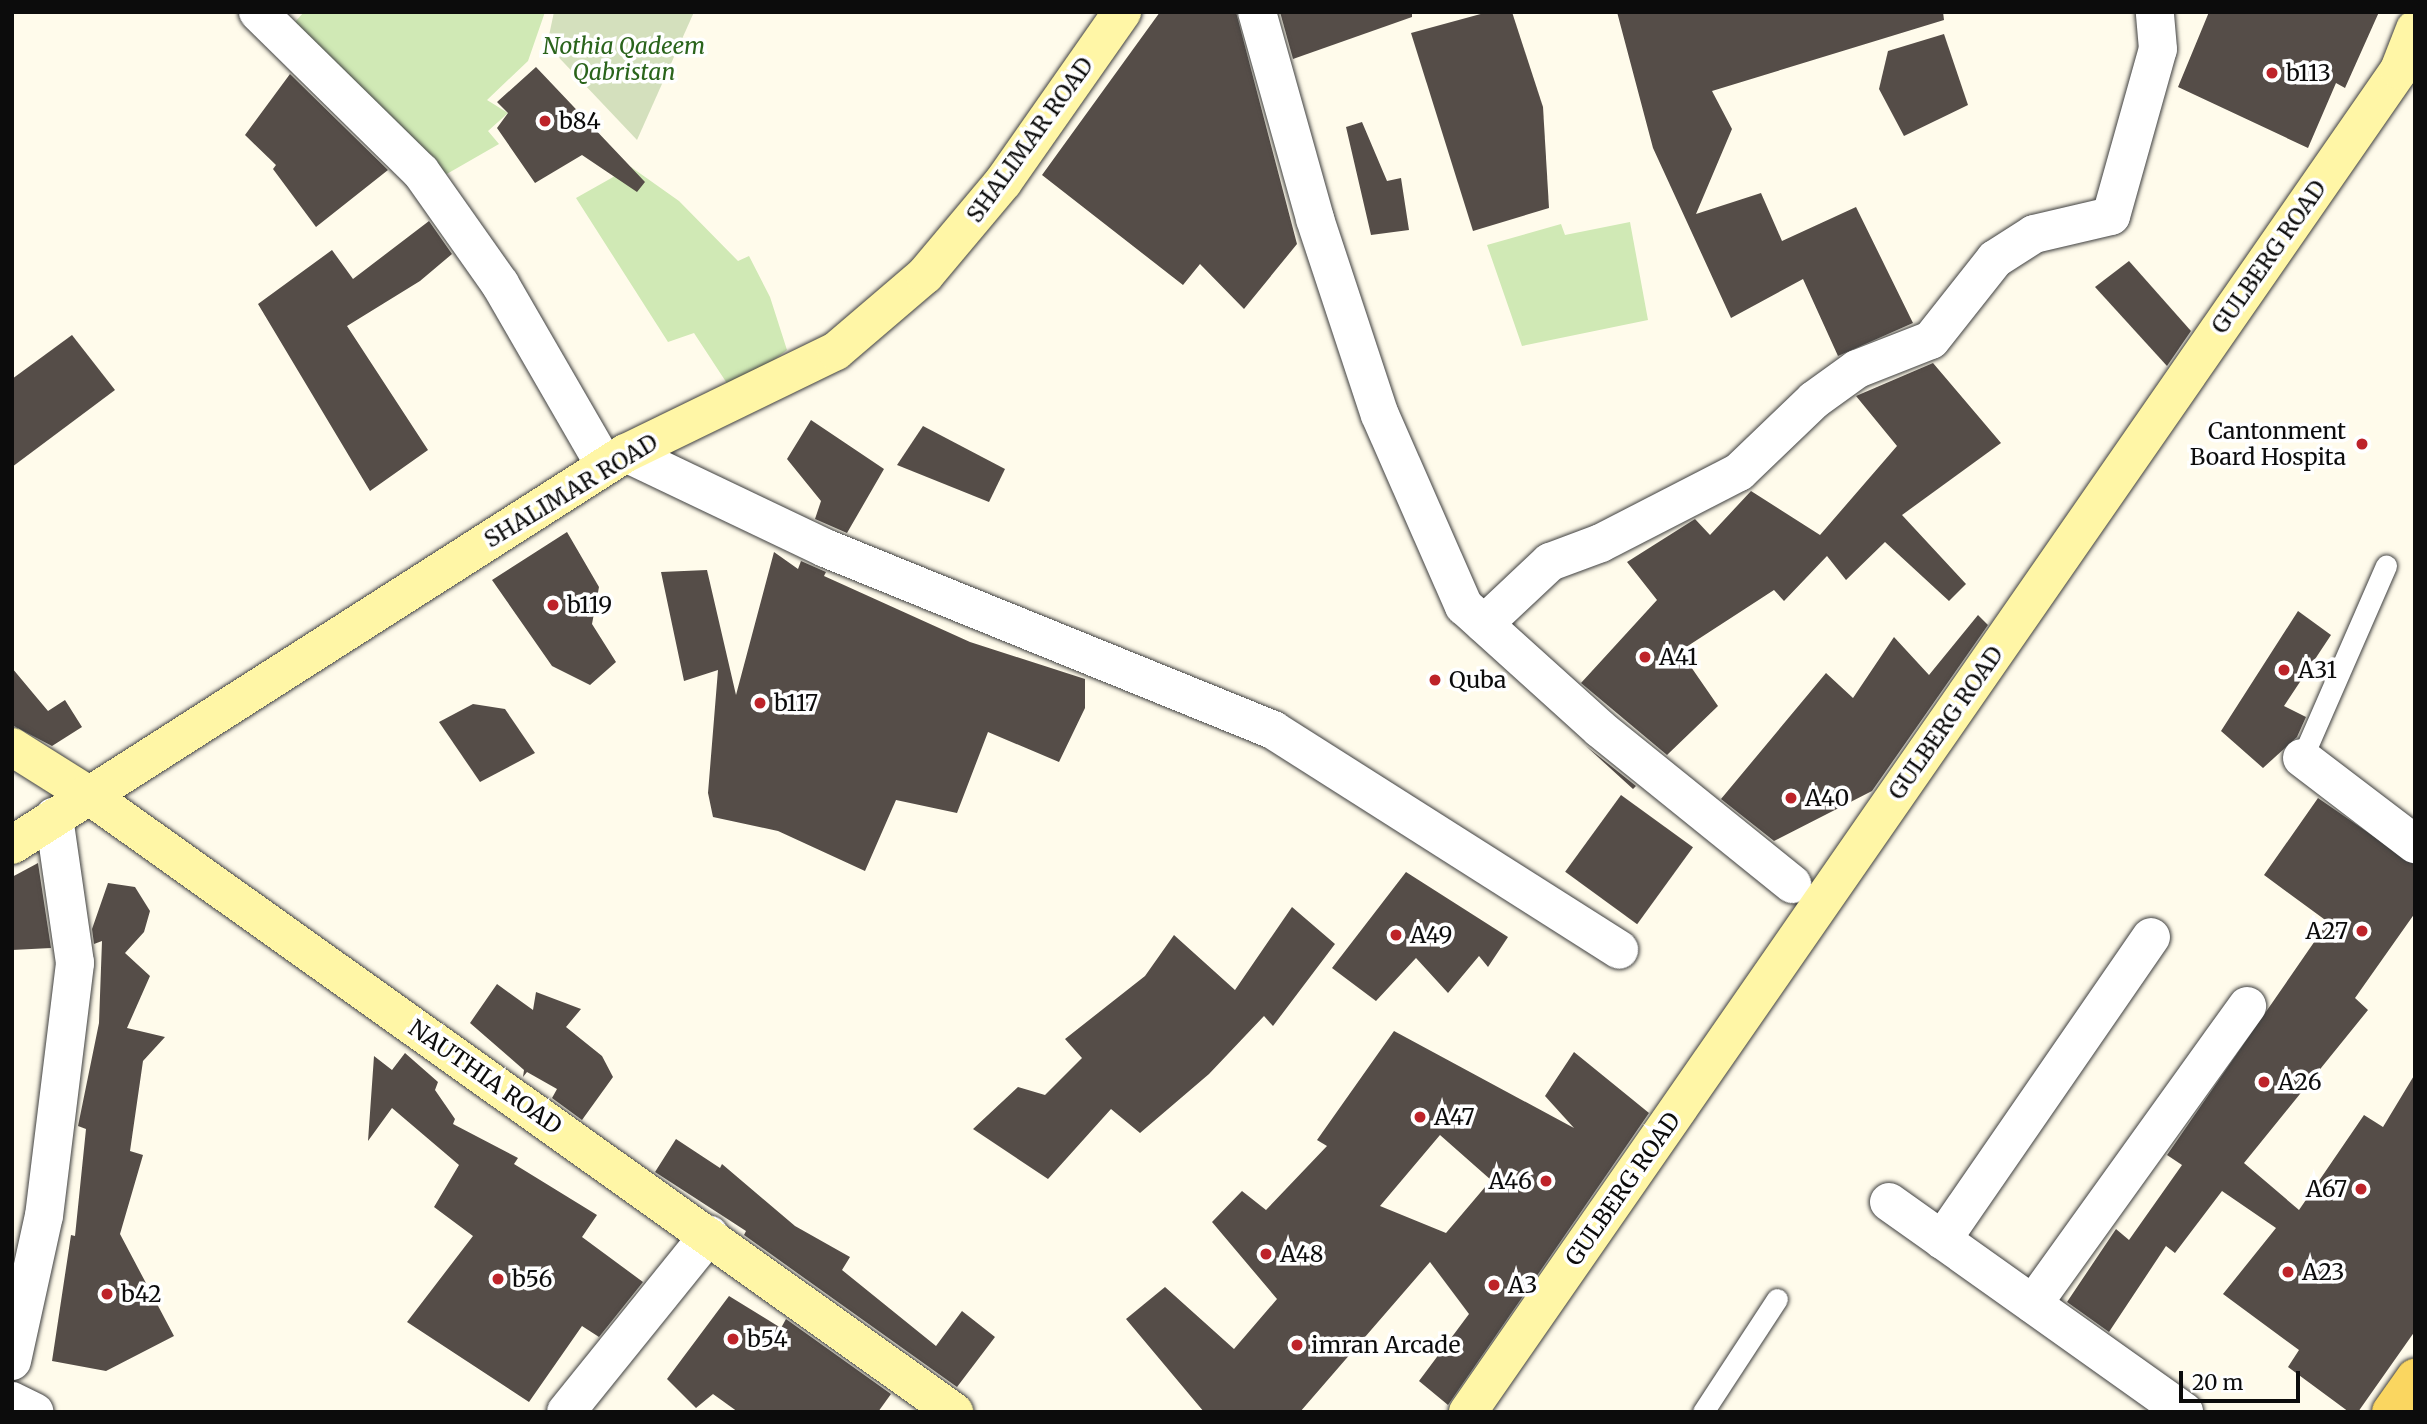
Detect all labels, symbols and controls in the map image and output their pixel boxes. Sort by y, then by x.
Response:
park label: Nothia Qadeem Qabristan [543,32,705,86]
street label: SHALIMAR ROAD [961,52,1099,228]
place label: b113 [2286,59,2331,87]
marker: b113 [2264,65,2280,81]
place label: b84 [559,107,601,135]
marker: b84 [537,113,553,129]
street label: GULBERG ROAD [2206,175,2332,339]
place label: Cantonment Board Hospita [2190,417,2346,471]
street label: SHALIMAR ROAD [479,428,663,554]
marker: Cantonment Board Hospita [2352,434,2372,454]
place label: b119 [567,591,612,619]
marker: b119 [545,597,561,613]
street label: GULBERG ROAD [1883,641,2009,805]
place label: A41 [1659,643,1698,671]
marker: A41 [1637,649,1653,665]
place label: A31 [2298,656,2337,684]
marker: A31 [2276,662,2292,678]
place label: Quba [1449,666,1506,694]
marker: Quba [1427,672,1443,688]
place label: b117 [774,689,818,717]
marker: b117 [752,695,768,711]
place label: A40 [1805,784,1849,812]
marker: A40 [1783,790,1799,806]
place label: A27 [2305,917,2348,945]
place label: A49 [1410,921,1452,949]
marker: A27 [2354,923,2370,939]
marker: A49 [1388,927,1404,943]
street label: NAUTHIA ROAD [403,1014,567,1140]
place label: A26 [2278,1068,2322,1096]
marker: A26 [2256,1074,2272,1090]
place label: A47 [1434,1103,1475,1131]
street label: GULBERG ROAD [1560,1107,1686,1271]
marker: A47 [1412,1109,1428,1125]
place label: A46 [1488,1167,1532,1195]
marker: A46 [1538,1173,1554,1189]
place label: A67 [2306,1175,2347,1203]
marker: A67 [2353,1181,2369,1197]
place label: A48 [1280,1240,1324,1268]
marker: A48 [1258,1246,1274,1262]
place label: A23 [2302,1258,2345,1286]
marker: A23 [2280,1264,2296,1280]
place label: b56 [512,1265,552,1293]
marker: b56 [490,1271,506,1287]
place label: A3 [1508,1271,1537,1299]
marker: A3 [1486,1277,1502,1293]
place label: b42 [121,1280,162,1308]
marker: b42 [99,1286,115,1302]
place label: b54 [747,1325,788,1353]
marker: b54 [725,1331,741,1347]
place label: imran Arcade [1311,1331,1460,1359]
marker: imran Arcade [1289,1337,1305,1353]
scale bar [2182,1358,2303,1402]
text: 20 m [2192,1369,2243,1396]

